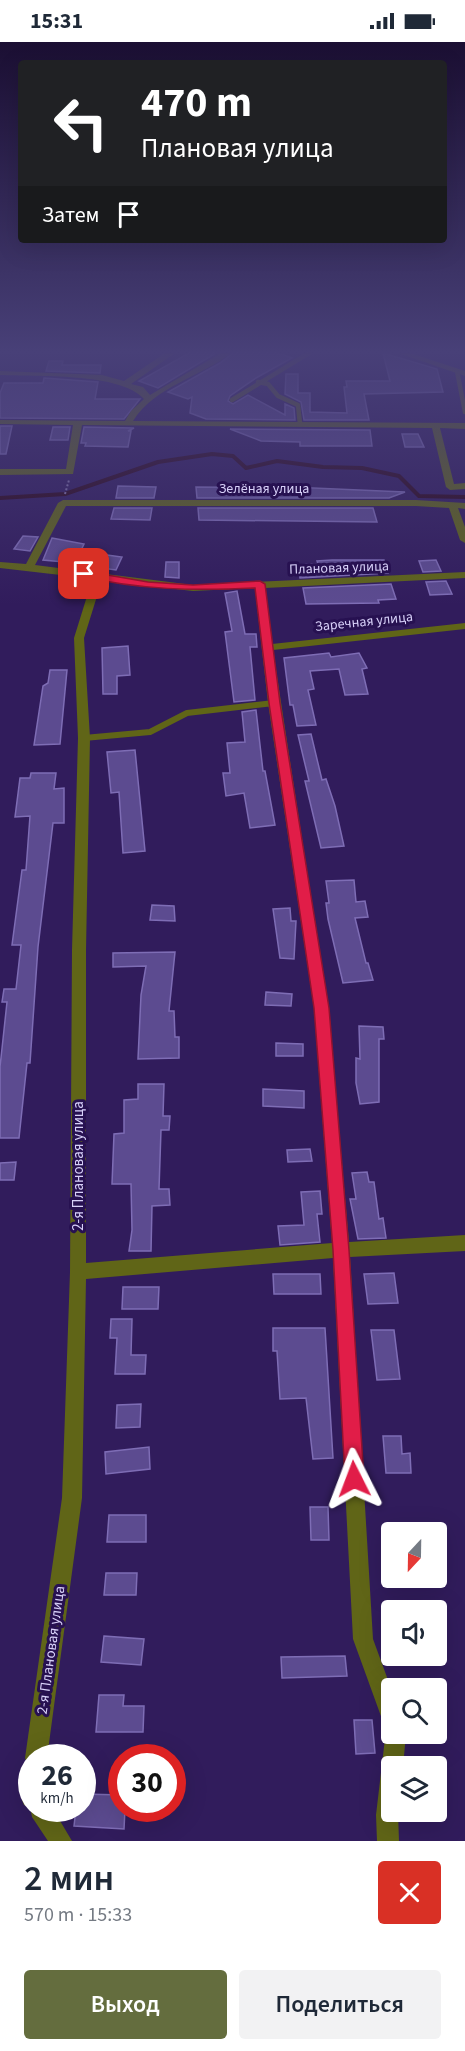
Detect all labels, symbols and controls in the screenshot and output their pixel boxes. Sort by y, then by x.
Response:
text: 15:31 [30,5,83,37]
text: 470 m [141,73,252,133]
icon: left [42,84,120,162]
text: Плановая улица [141,129,334,168]
icon: arrive [112,198,145,231]
text: Затем [42,199,100,231]
street label: Зелёная улица [219,479,309,499]
pin [58,548,109,599]
street label: Плановая улица [289,556,389,580]
icon: arrive [67,557,100,590]
street label: Заречная улица [314,607,414,637]
street label: 2-я Плановая улица [68,1101,89,1231]
position arrow [322,1447,386,1511]
north arrow [381,1522,447,1588]
map controls [381,1522,447,1822]
street label: 2-я Плановая улица [32,1584,70,1716]
button: sound [381,1600,447,1666]
button: search [381,1678,447,1744]
speed limit sign: 30 [108,1744,186,1822]
text: 26 [41,1754,73,1797]
button: layers [381,1756,447,1822]
text: km/h [40,1788,74,1809]
text: 2 мин [24,1853,114,1904]
button: close [378,1861,441,1924]
text: 570 m · 15:33 [24,1901,132,1929]
button: Выход [24,1970,227,2039]
button: Поделиться [239,1970,441,2039]

